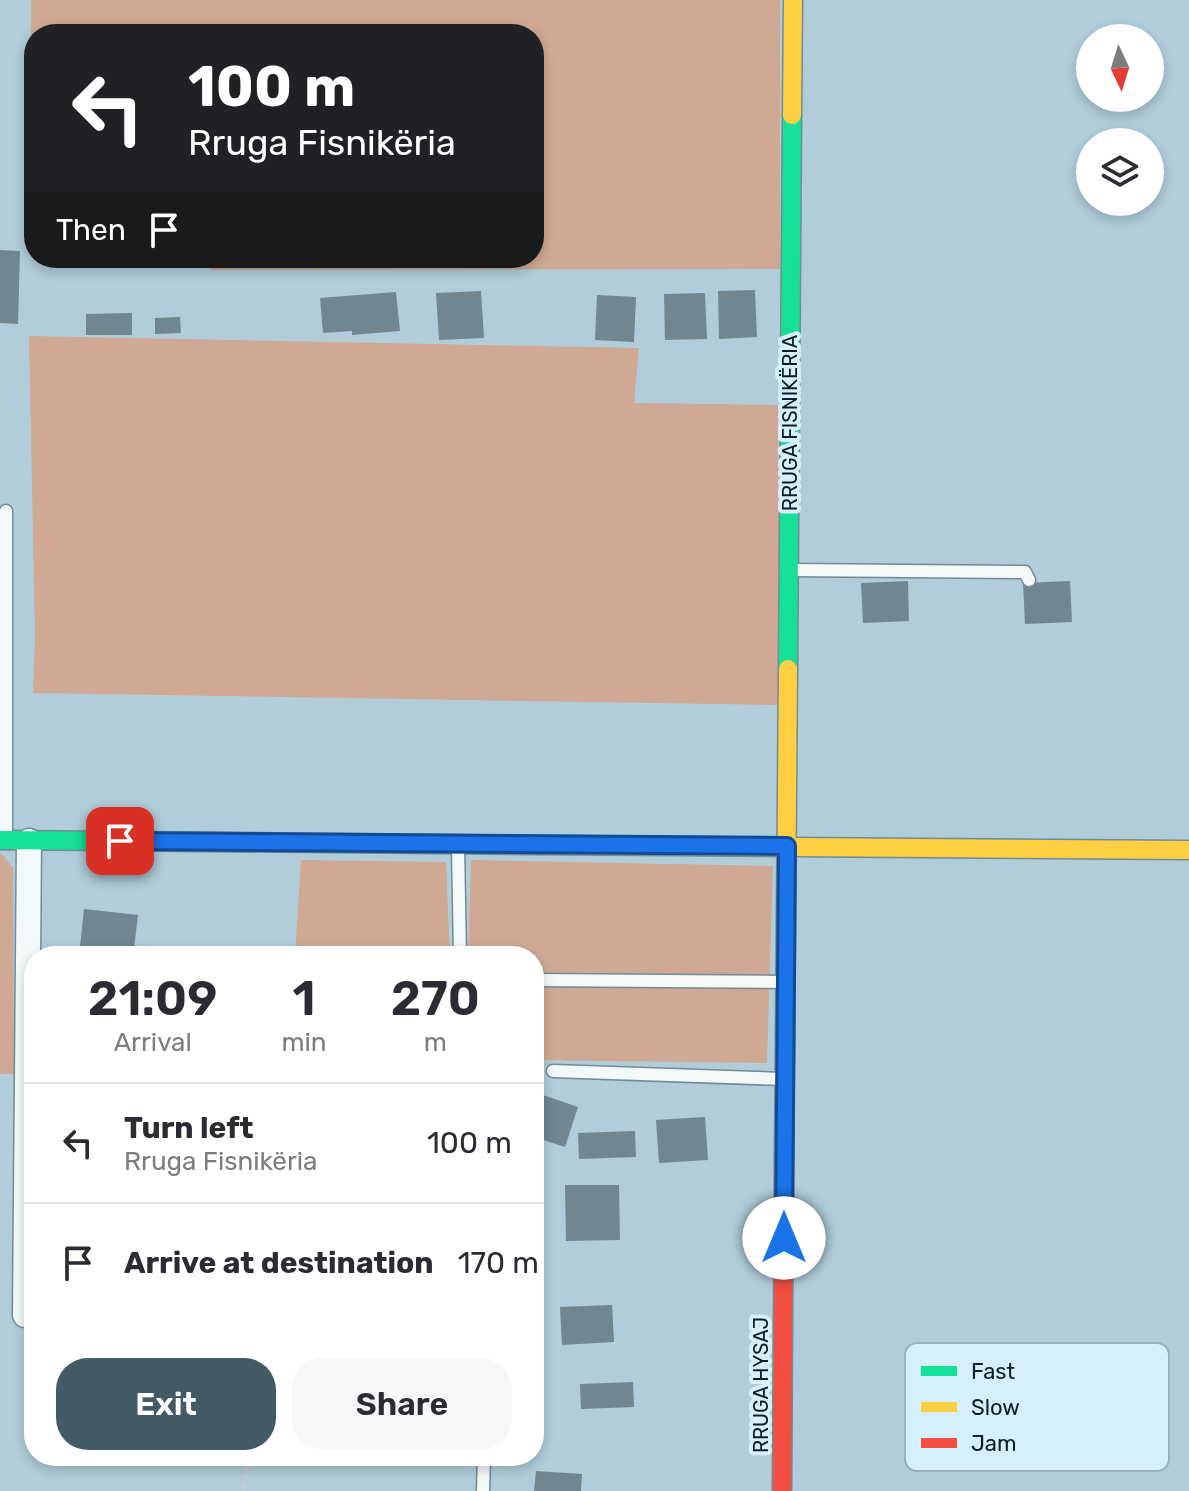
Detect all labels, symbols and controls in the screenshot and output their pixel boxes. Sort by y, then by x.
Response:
north arrow [1076,24,1164,112]
map controls [1076,24,1164,216]
text: 100 m [188,54,355,120]
icon: left [56,56,160,160]
text: Rruga Fisnikëria [188,121,456,164]
button: layers [1076,128,1164,216]
icon: arrive [142,208,186,252]
text: Then [56,212,126,248]
street label: RRUGA FISNIKËRIA [778,335,802,511]
pin [86,807,154,875]
icon: arrive [98,819,142,863]
text: 21:09 [88,970,217,1027]
text: 1 [292,970,315,1027]
text: 270 [391,970,480,1027]
text: Arrival [114,1027,192,1058]
text: min [281,1027,327,1058]
text: m [424,1027,447,1058]
text: Turn left [124,1110,254,1146]
icon: left [56,1121,100,1165]
text: 100 m [427,1125,512,1161]
text: Rruga Fisnikëria [124,1146,317,1177]
position arrow [742,1196,826,1280]
icon: arrive [56,1241,100,1285]
text: Arrive at destination [124,1245,434,1281]
text: 170 m [458,1245,539,1281]
street label: RRUGA HYSAJ [749,1317,773,1453]
legend [905,1343,1169,1471]
button: Exit [56,1358,276,1450]
button: Share [292,1358,512,1450]
text: Fast [971,1358,1016,1385]
text: Slow [971,1394,1020,1421]
text: Jam [971,1430,1017,1457]

